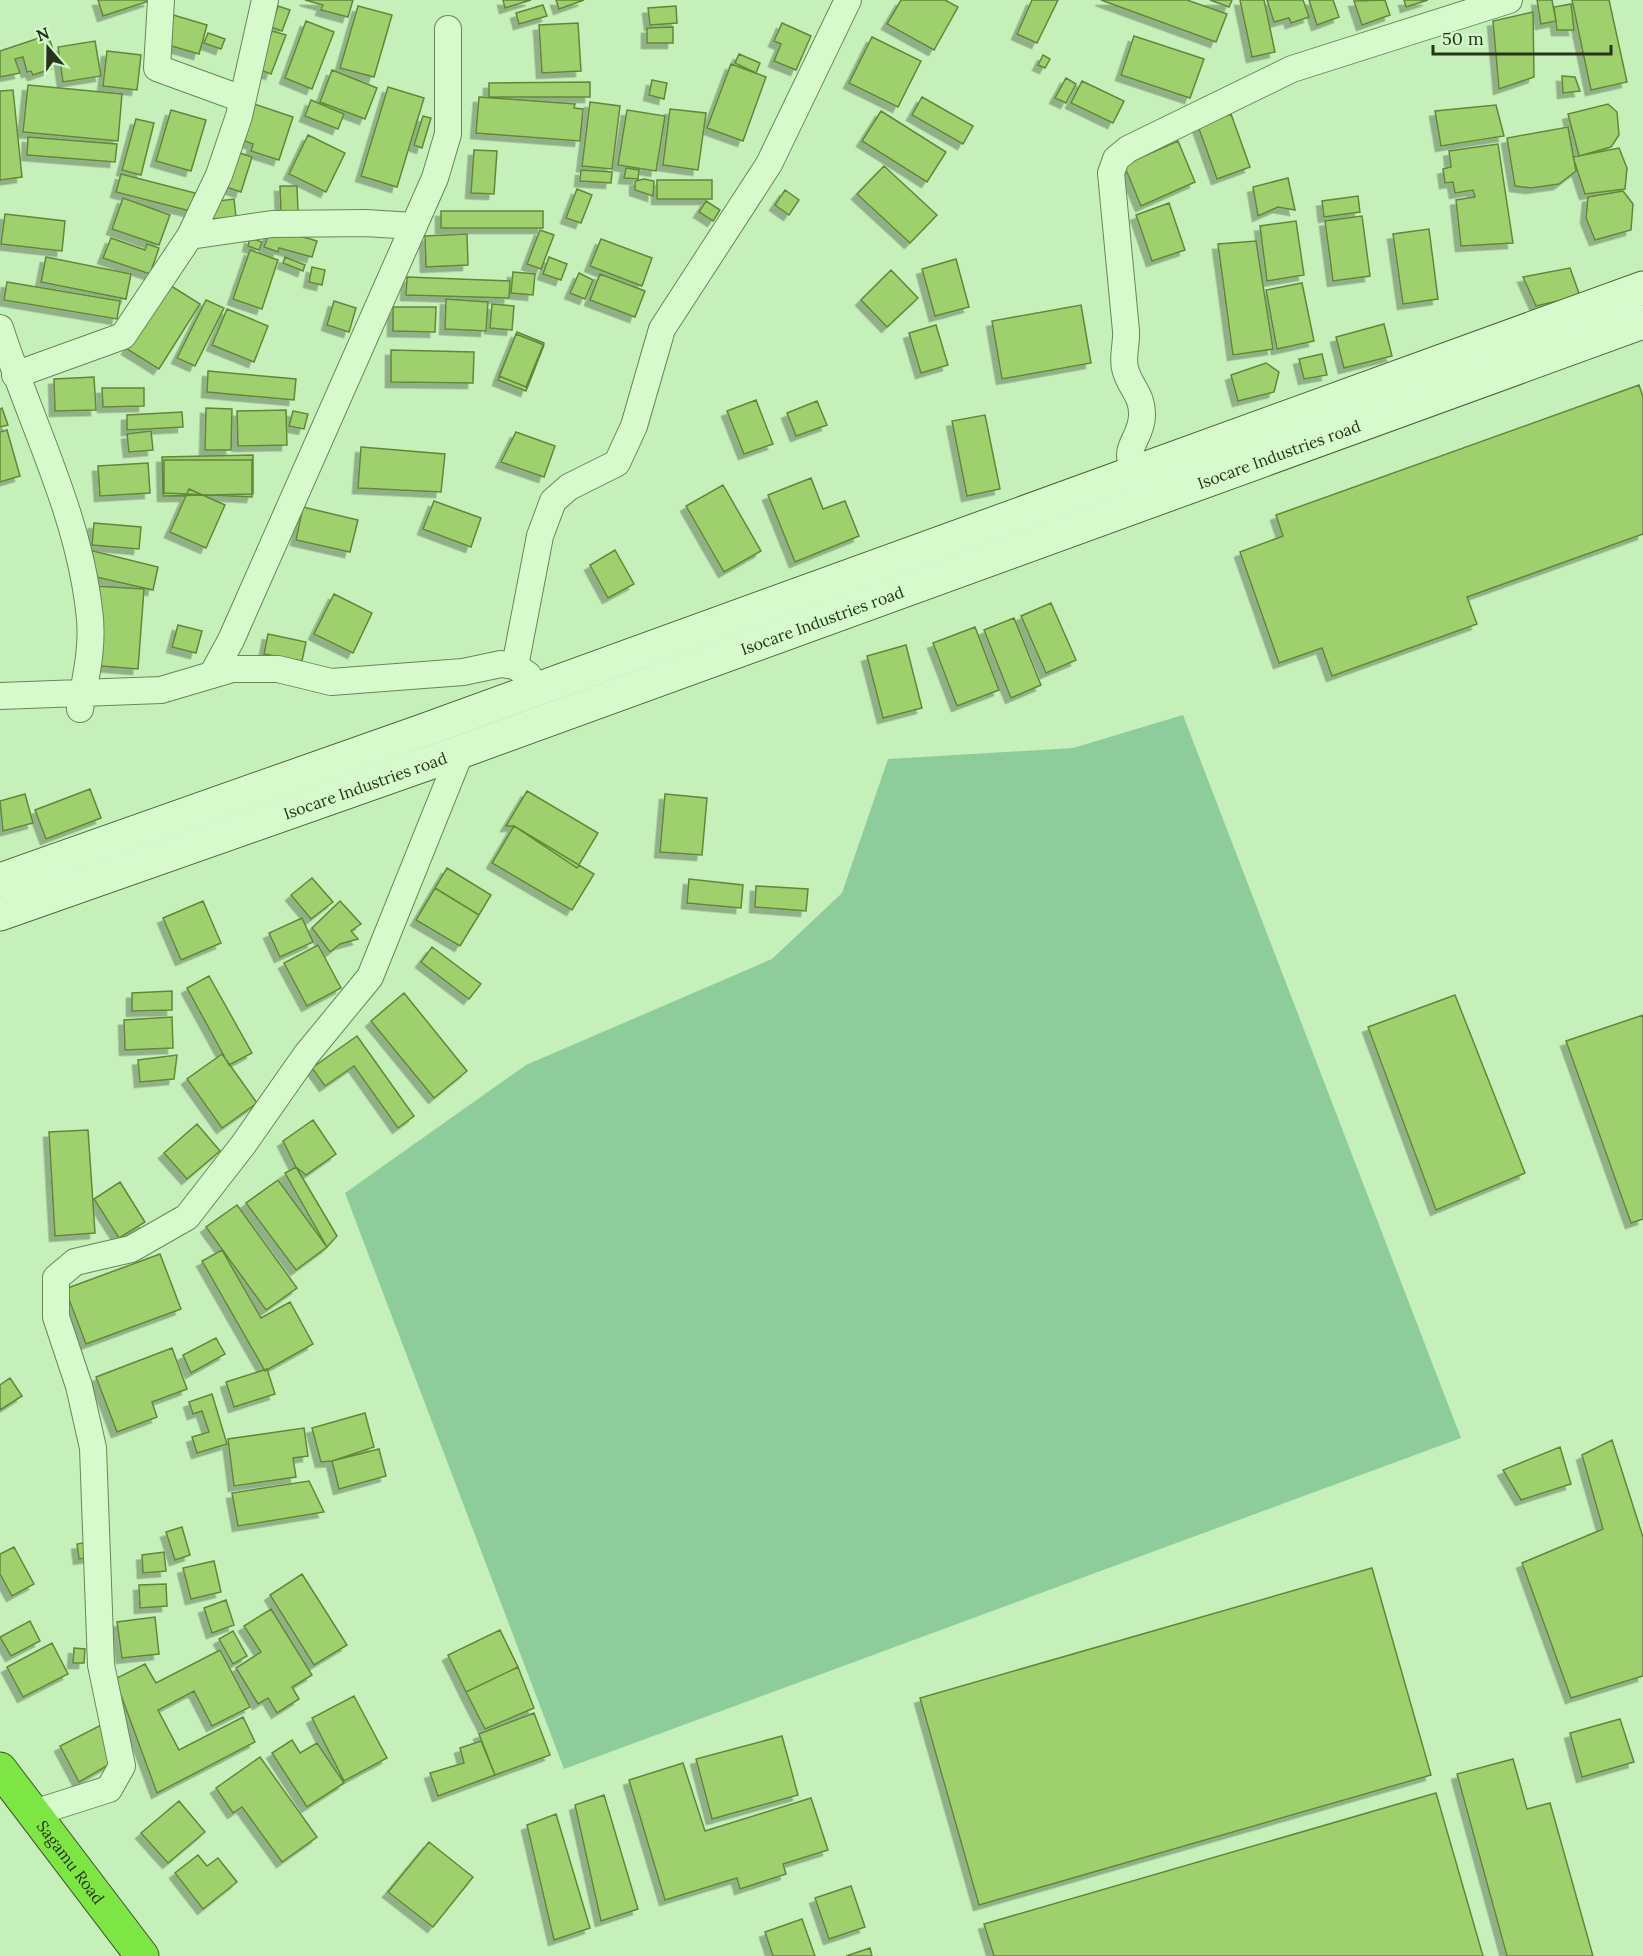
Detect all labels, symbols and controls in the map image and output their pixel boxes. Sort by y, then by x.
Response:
north arrow [18,18,78,78]
scale bar [1433,18,1612,56]
text: N [34,22,52,45]
text: 50 m [1442,27,1484,50]
street label: Isocare Industries road [1195,415,1364,493]
street label: Isocare Industries road [738,581,907,659]
street label: Isocare Industries road [281,747,450,824]
street label: Sagamu Road [33,1816,109,1908]

